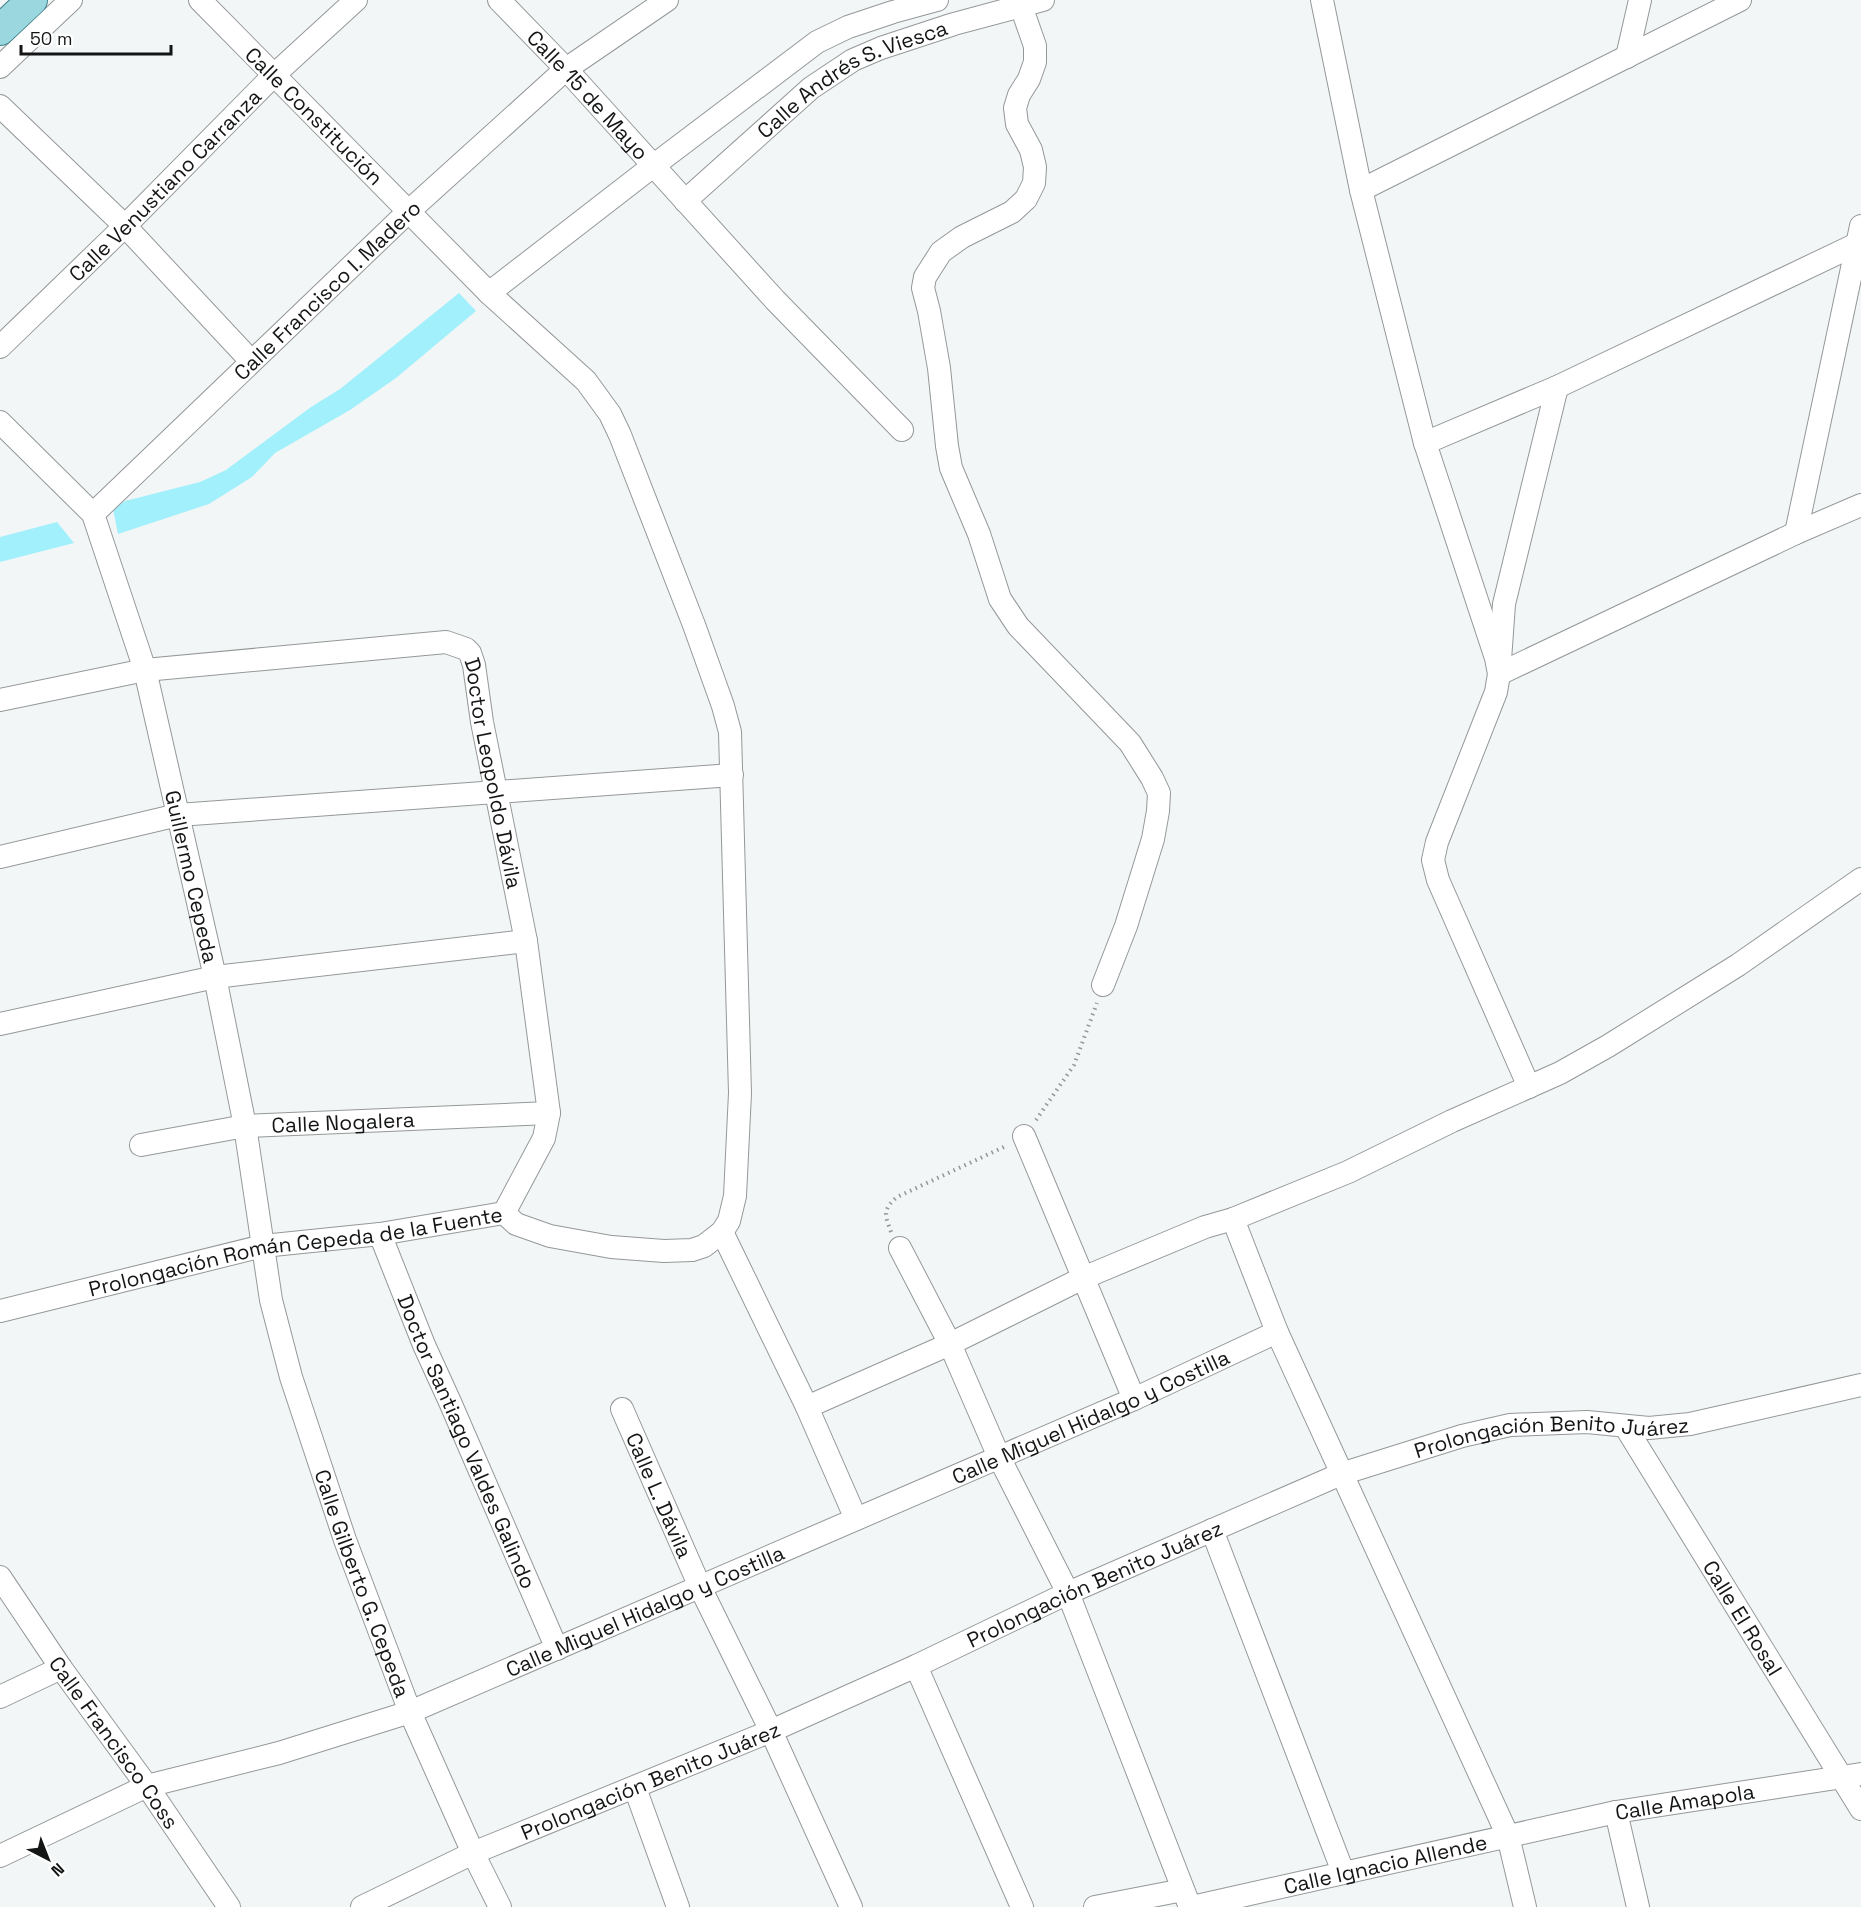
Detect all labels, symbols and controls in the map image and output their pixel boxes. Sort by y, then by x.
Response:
street label: Calle Andrés S. Viesca [751,14,951,144]
scale bar [21,18,171,56]
street label: Calle 15 de Mayo [521,24,655,165]
text: 50 m [30,27,72,50]
street label: Calle Constitución [239,41,389,191]
street label: Calle Venustiano Carranza [63,83,267,287]
street label: Calle Francisco I. Madero [228,194,426,386]
street label: Doctor Leopoldo Dávila [459,654,529,891]
street label: Guillermo Cepeda [159,787,225,965]
street label: Calle Nogalera [271,1105,415,1138]
street label: Prolongación Román Cepeda de la Fuente [86,1200,504,1302]
street label: Doctor Santiago Valdes Galindo [392,1290,543,1593]
street label: Calle Miguel Hidalgo y Costilla [948,1343,1233,1490]
street label: Prolongación Benito Juárez [1411,1408,1690,1464]
street label: Calle L. Dávila [620,1428,699,1562]
street label: Calle Gilberto G. Cepeda [309,1466,417,1701]
street label: Prolongación Benito Juárez [962,1514,1226,1653]
street label: Calle Miguel Hidalgo y Costilla [501,1538,788,1683]
street label: Calle El Rosal [1697,1555,1789,1680]
street label: Calle Francisco Coss [43,1651,185,1834]
street label: Prolongación Benito Juárez [517,1715,784,1846]
street label: Calle Amapola [1613,1777,1756,1825]
street label: Calle Ignacio Allende [1281,1828,1489,1900]
north arrow [18,1829,78,1889]
text: N [47,1858,69,1881]

